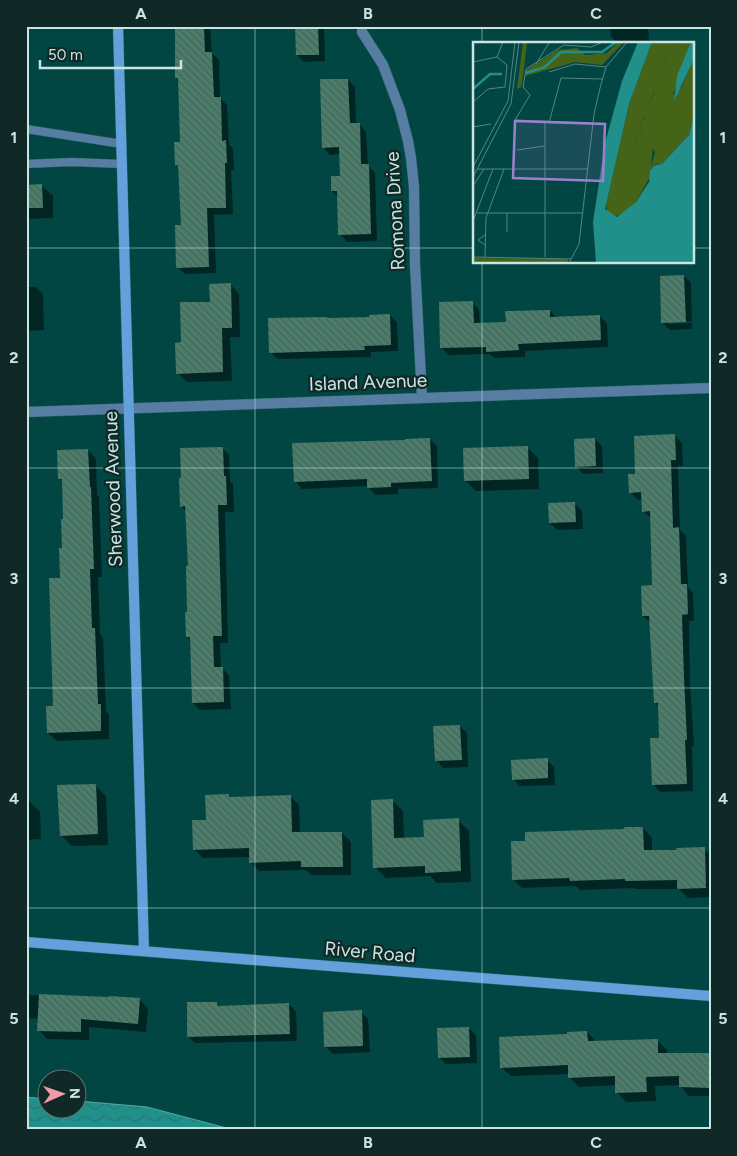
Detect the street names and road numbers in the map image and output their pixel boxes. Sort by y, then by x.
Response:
street label: Romona Drive [380,151,410,271]
street label: Island Avenue [308,368,428,396]
street label: Sherwood Avenue [99,411,127,567]
street label: River Road [324,937,416,967]

